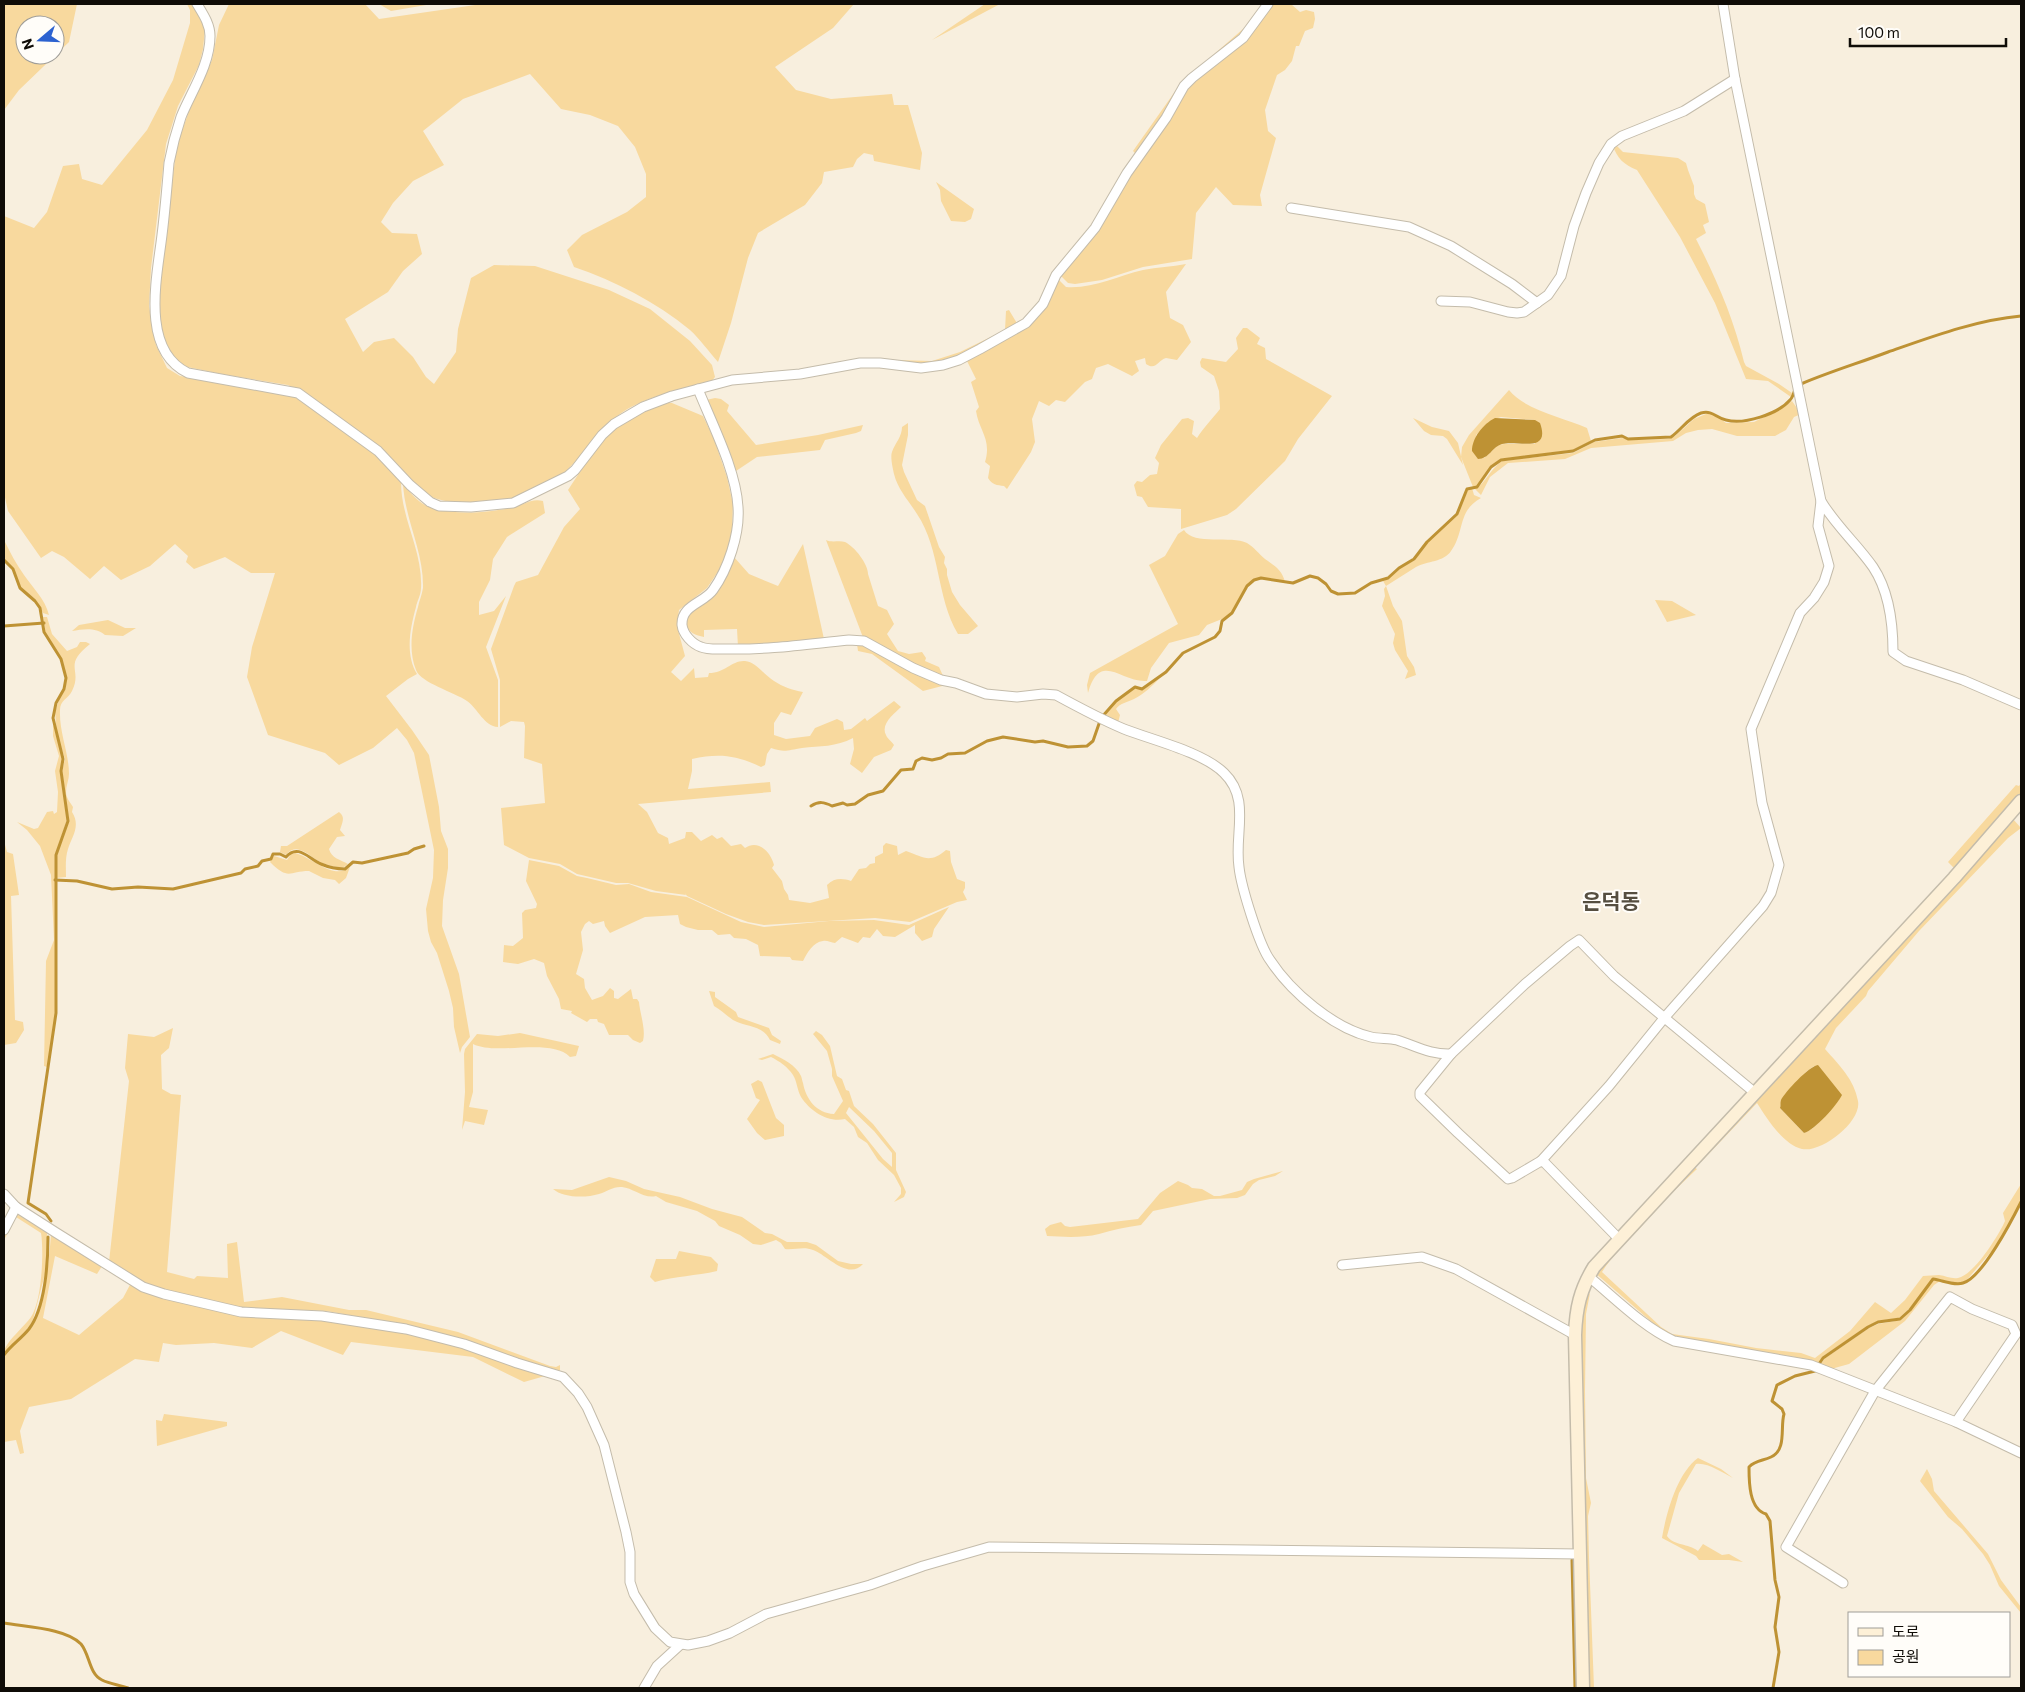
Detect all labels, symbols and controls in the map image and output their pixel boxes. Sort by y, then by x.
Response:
north arrow [15,15,65,65]
scale bar [1850,15,2006,47]
text: 100 m [1858,23,1900,41]
text: N [17,37,37,52]
district label: 은덕동 [1582,888,1640,913]
legend [1848,1612,2010,1677]
text: 도로 [1892,1622,1920,1640]
text: 공원 [1892,1647,1920,1665]

